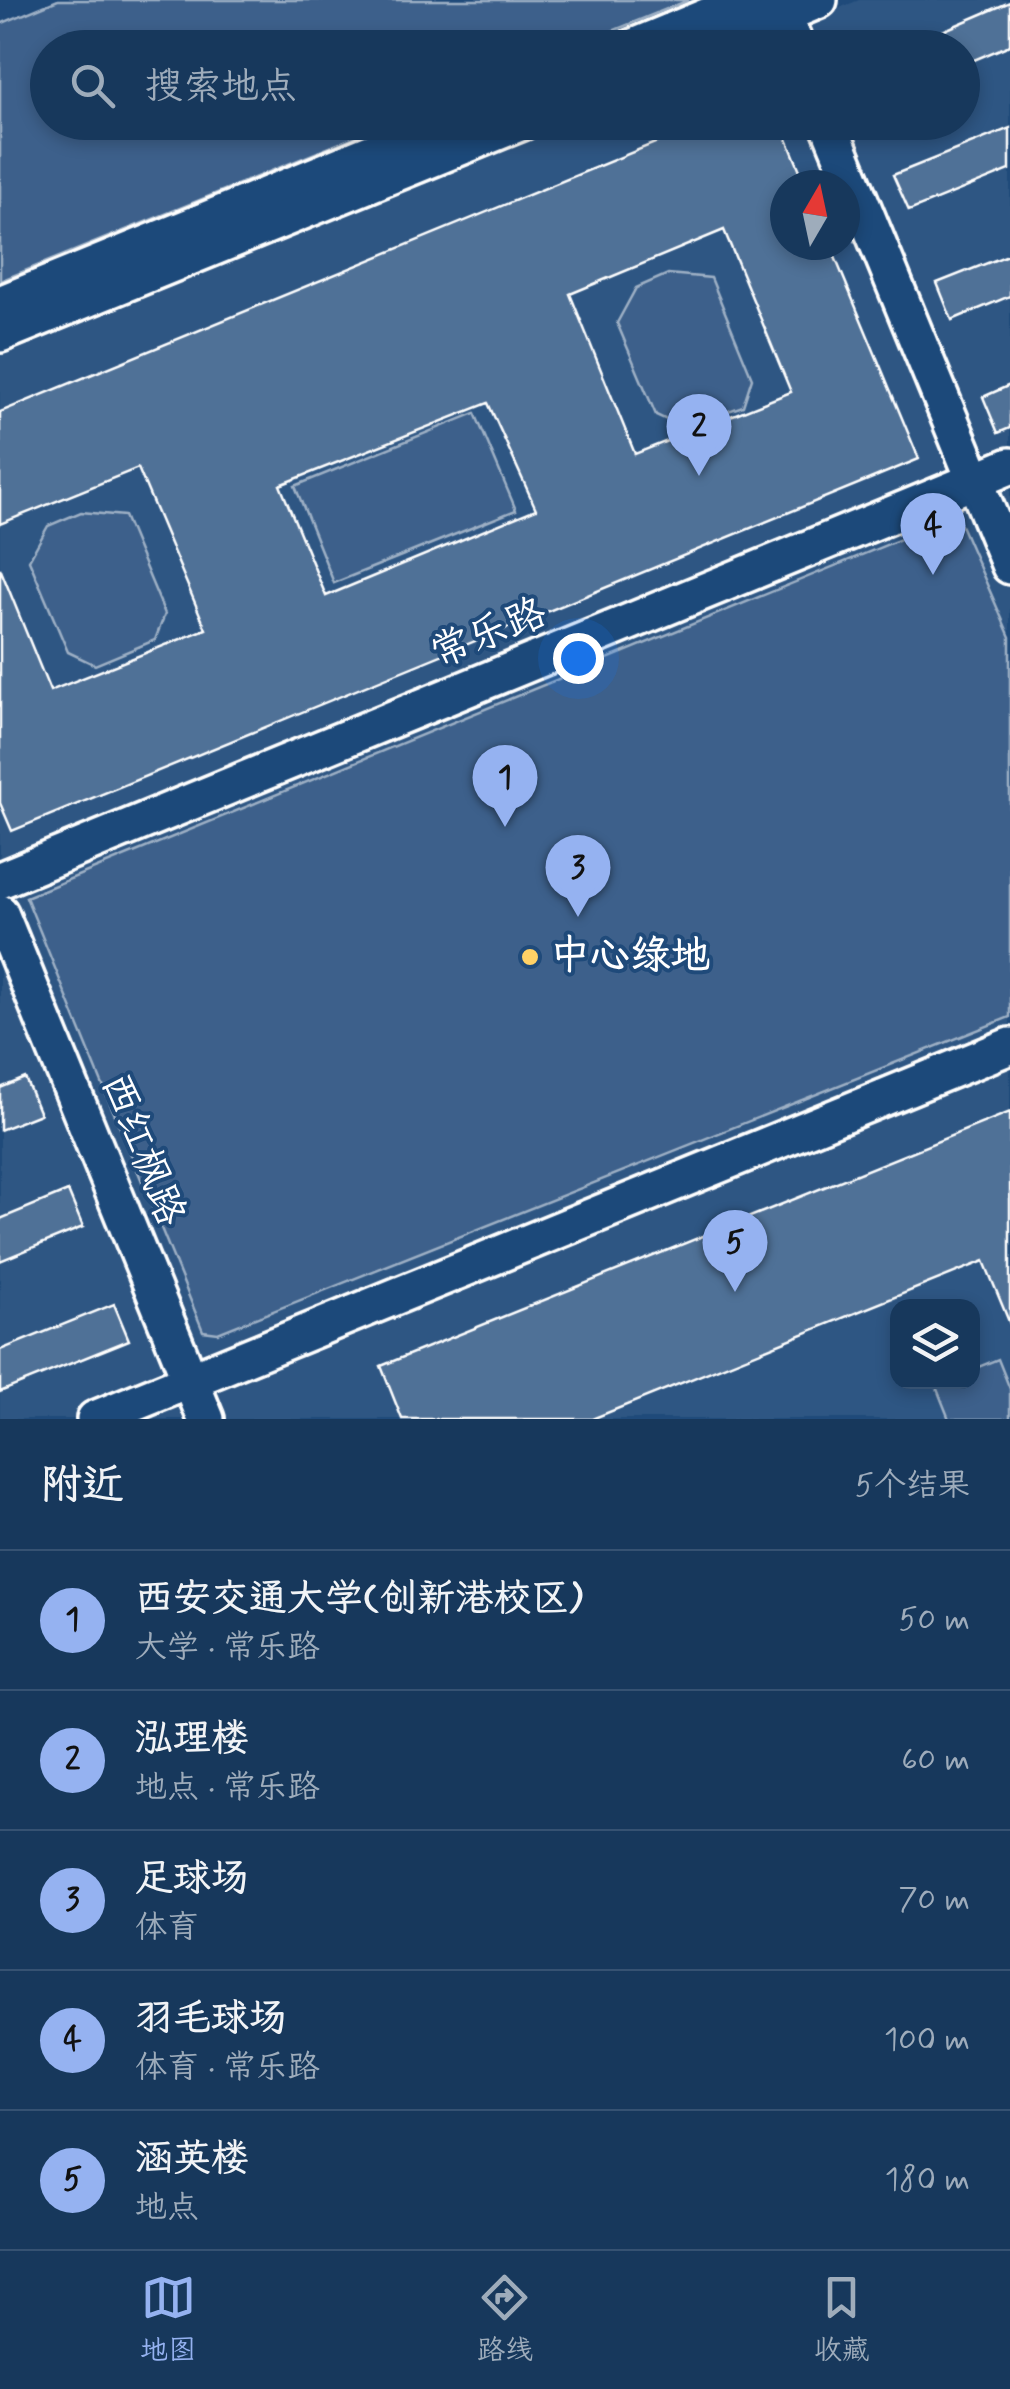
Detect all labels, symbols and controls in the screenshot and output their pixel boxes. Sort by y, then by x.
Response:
search box [30,30,980,140]
icon: search [65,58,120,113]
text: 搜索地点 [145,63,297,112]
north arrow [770,170,860,260]
pin: 2 [666,394,732,476]
pin: 4 [900,492,966,575]
street label: 常乐路 [424,587,554,681]
your location [553,633,604,684]
pin: 1 [472,744,538,827]
pin: 3 [546,834,610,917]
place label: 中心绿地 [550,931,710,983]
marker: 中心绿地 [519,946,541,968]
street label: 西红枫路 [88,1066,196,1234]
pin: 5 [702,1210,768,1292]
map controls [890,1299,980,1389]
button: layers [890,1299,980,1389]
text: 附近 [40,1459,124,1514]
text: 5个结果 [855,1465,970,1507]
text: 西安交通大学(创新港校区) [135,1575,583,1624]
text: 1 [65,1599,80,1641]
text: 50 m [898,1599,970,1641]
text: 大学 · 常乐路 [135,1627,320,1669]
text: 泓理楼 [135,1715,249,1764]
text: 2 [65,1739,80,1781]
text: 60 m [901,1739,970,1781]
text: 地点 · 常乐路 [135,1767,320,1809]
text: 足球场 [135,1855,249,1904]
text: 3 [65,1879,80,1921]
text: 70 m [898,1879,970,1921]
text: 体育 [135,1907,199,1949]
text: 羽毛球场 [135,1995,287,2044]
text: 4 [63,2019,82,2061]
text: 100 m [884,2019,970,2061]
text: 体育 · 常乐路 [135,2047,320,2089]
text: 涵英楼 [135,2135,249,2184]
text: 5 [63,2159,82,2201]
text: 180 m [885,2159,970,2201]
text: 地点 [135,2187,199,2229]
tab: 地图 [140,2270,196,2370]
tab: 路线 [477,2270,533,2370]
tab: 收藏 [814,2270,870,2370]

